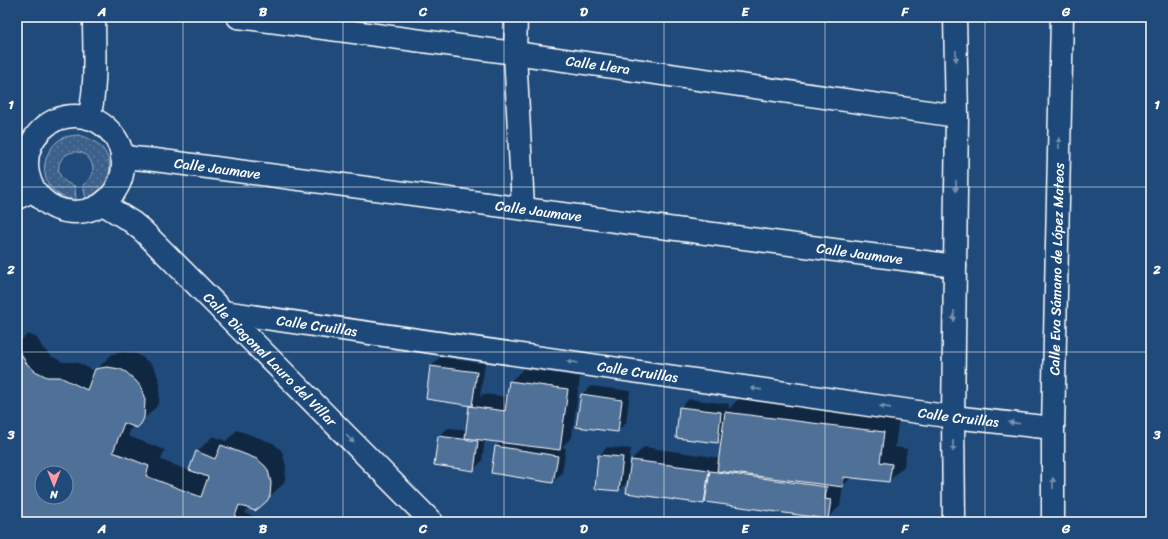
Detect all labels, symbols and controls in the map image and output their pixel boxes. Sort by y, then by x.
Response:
text: A [97,0,106,23]
text: B [259,0,268,23]
text: C [418,0,428,23]
text: D [580,0,588,23]
text: E [741,0,750,23]
text: F [900,0,909,23]
text: G [1061,0,1071,23]
street label: Calle Llera [564,48,632,82]
one-way arrow [953,50,959,63]
text: 1 [8,93,14,116]
text: 1 [1154,93,1160,116]
one-way arrow [1056,136,1062,149]
street label: Calle Jaumave [173,151,262,187]
street label: Calle Eva Sámano de López Mateos [1042,162,1072,376]
one-way arrow [953,180,959,193]
street label: Calle Jaumave [494,193,583,229]
street label: Calle Jaumave [815,236,905,272]
text: 2 [6,258,15,281]
text: 2 [1152,258,1161,281]
street label: Calle Diagonal Lauro del Villar [197,286,344,434]
street label: Calle Cruillas [275,308,359,344]
one-way arrow [951,310,957,323]
street label: Calle Cruillas [596,354,680,390]
one-way arrow [566,359,578,365]
one-way arrow [750,386,762,392]
street label: Calle Cruillas [916,400,1000,435]
one-way arrow [879,404,891,410]
one-way arrow [1008,420,1020,427]
text: 3 [6,423,15,446]
text: 3 [1152,423,1161,446]
one-way arrow [345,434,355,444]
one-way arrow [950,440,956,453]
north arrow [34,465,74,505]
one-way arrow [1050,476,1056,489]
text: N [50,485,59,504]
text: A [97,517,106,539]
text: B [259,517,268,539]
text: C [418,517,428,539]
text: D [580,517,588,539]
text: E [741,517,750,539]
text: F [900,517,909,539]
text: G [1061,517,1071,539]

